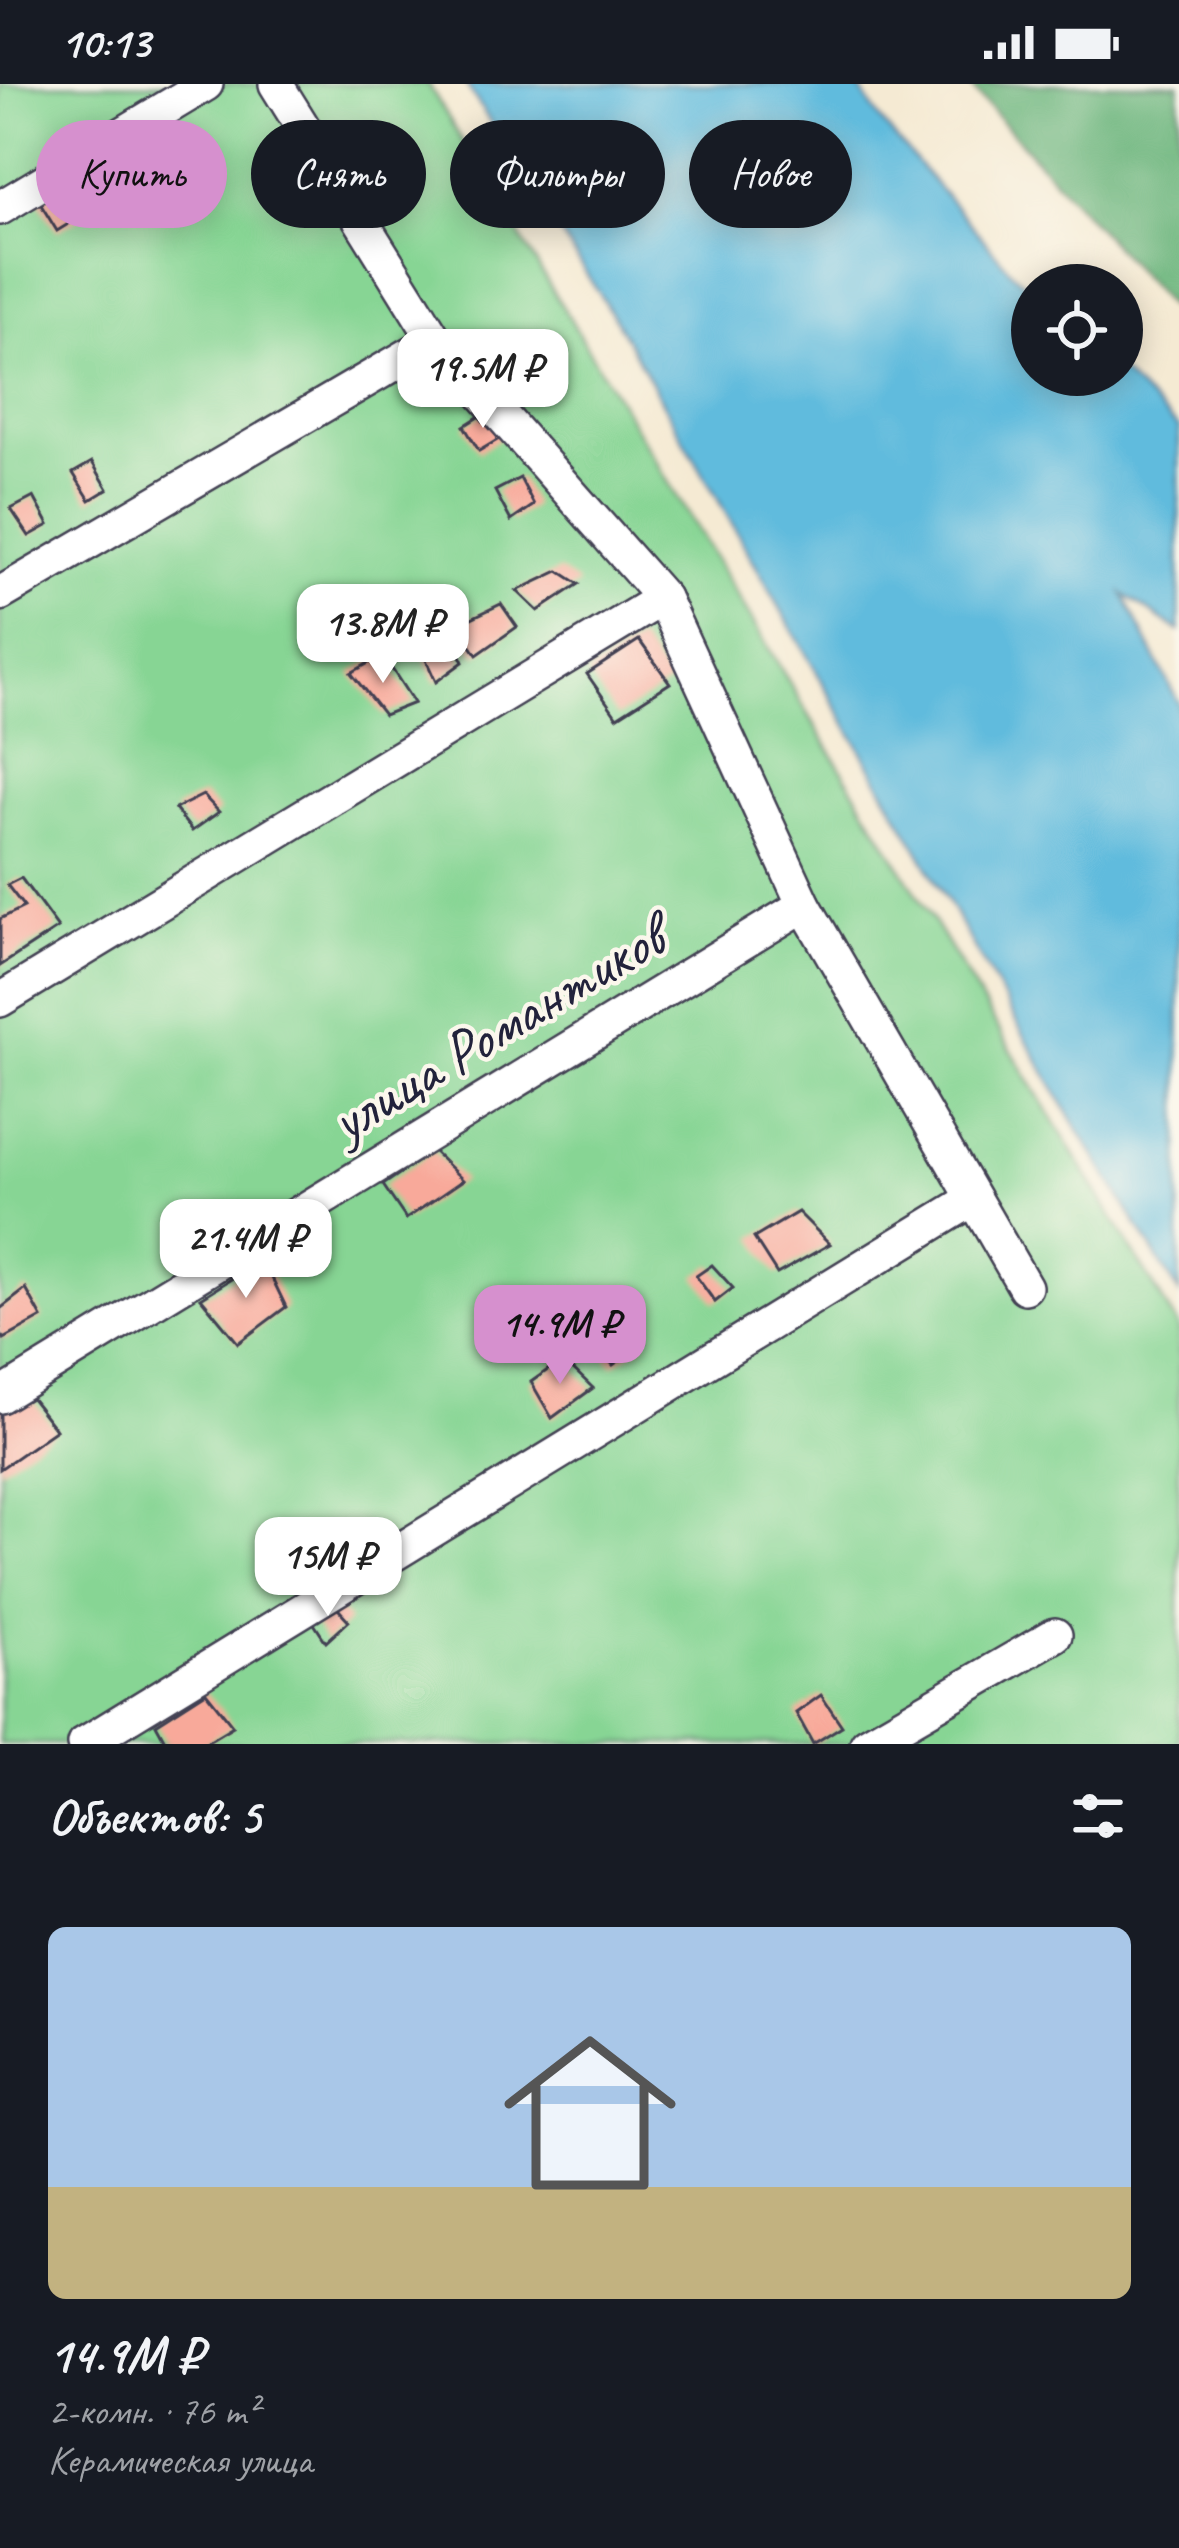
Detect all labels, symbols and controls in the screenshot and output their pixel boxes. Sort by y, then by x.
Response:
text: 10:13 [60,14,150,71]
chip: Купить [36,120,227,228]
chip: Снять [251,120,426,228]
chip: Фильтры [450,120,665,228]
chip: Новое [689,120,852,228]
map controls [1011,264,1143,396]
button: locate [1011,264,1143,396]
pin: 19.5M ₽ [372,329,594,431]
text: 19.5M ₽ [424,343,542,392]
pin: 13.8M ₽ [272,584,494,686]
text: 13.8M ₽ [324,598,442,647]
street label: улица Романтиков [313,892,690,1160]
pin: 21.4M ₽ [135,1199,357,1301]
text: 21.4M ₽ [187,1213,305,1262]
pin: 14.9M ₽ [449,1285,671,1387]
text: 14.9M ₽ [501,1299,619,1348]
pin: 15M ₽ [244,1517,412,1619]
text: 15M ₽ [282,1531,374,1580]
icon: filters [1065,1783,1131,1849]
text: Объектов: 5 [48,1784,260,1848]
icon: home [482,2005,698,2221]
text: 14.9M ₽ [48,2323,202,2387]
text: 2-комн. · 76 m² [48,2387,258,2436]
text: Керамическая улица [48,2436,312,2485]

